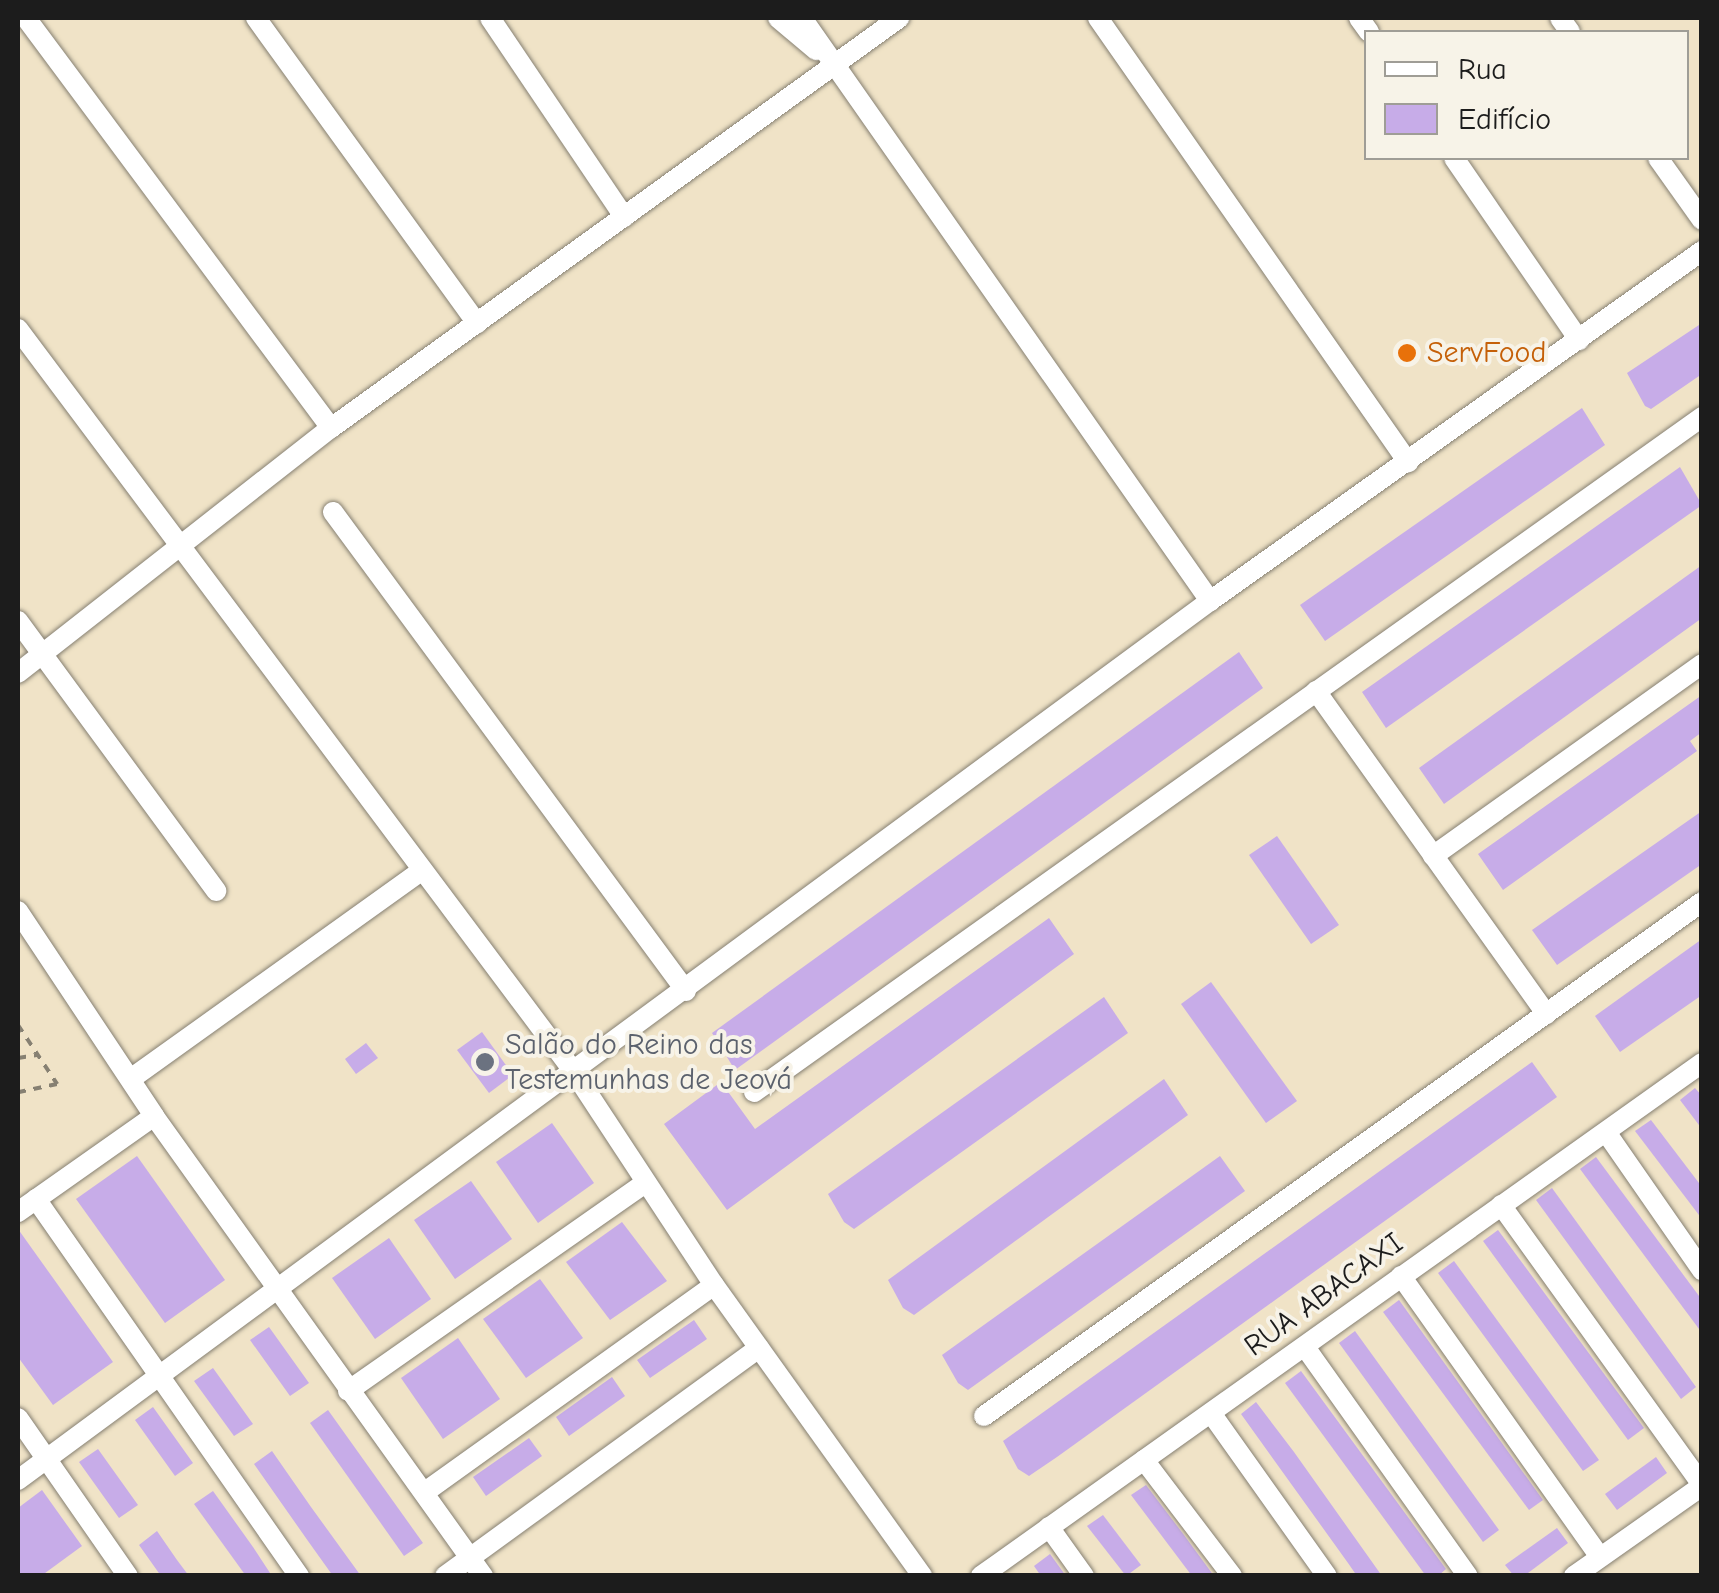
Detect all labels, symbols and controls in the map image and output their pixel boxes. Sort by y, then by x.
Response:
legend [1364,30,1689,160]
text: Rua [1458,52,1507,87]
text: Edifício [1458,102,1551,137]
place label: ServFood [1427,335,1546,371]
marker: ServFood [1396,342,1418,364]
place label: Salão do Reino das Testemunhas de Jeová [505,1027,792,1098]
marker: Salão do Reino das Testemunhas de Jeová [474,1051,496,1073]
street label: RUA ABACAXI [1238,1225,1410,1365]

